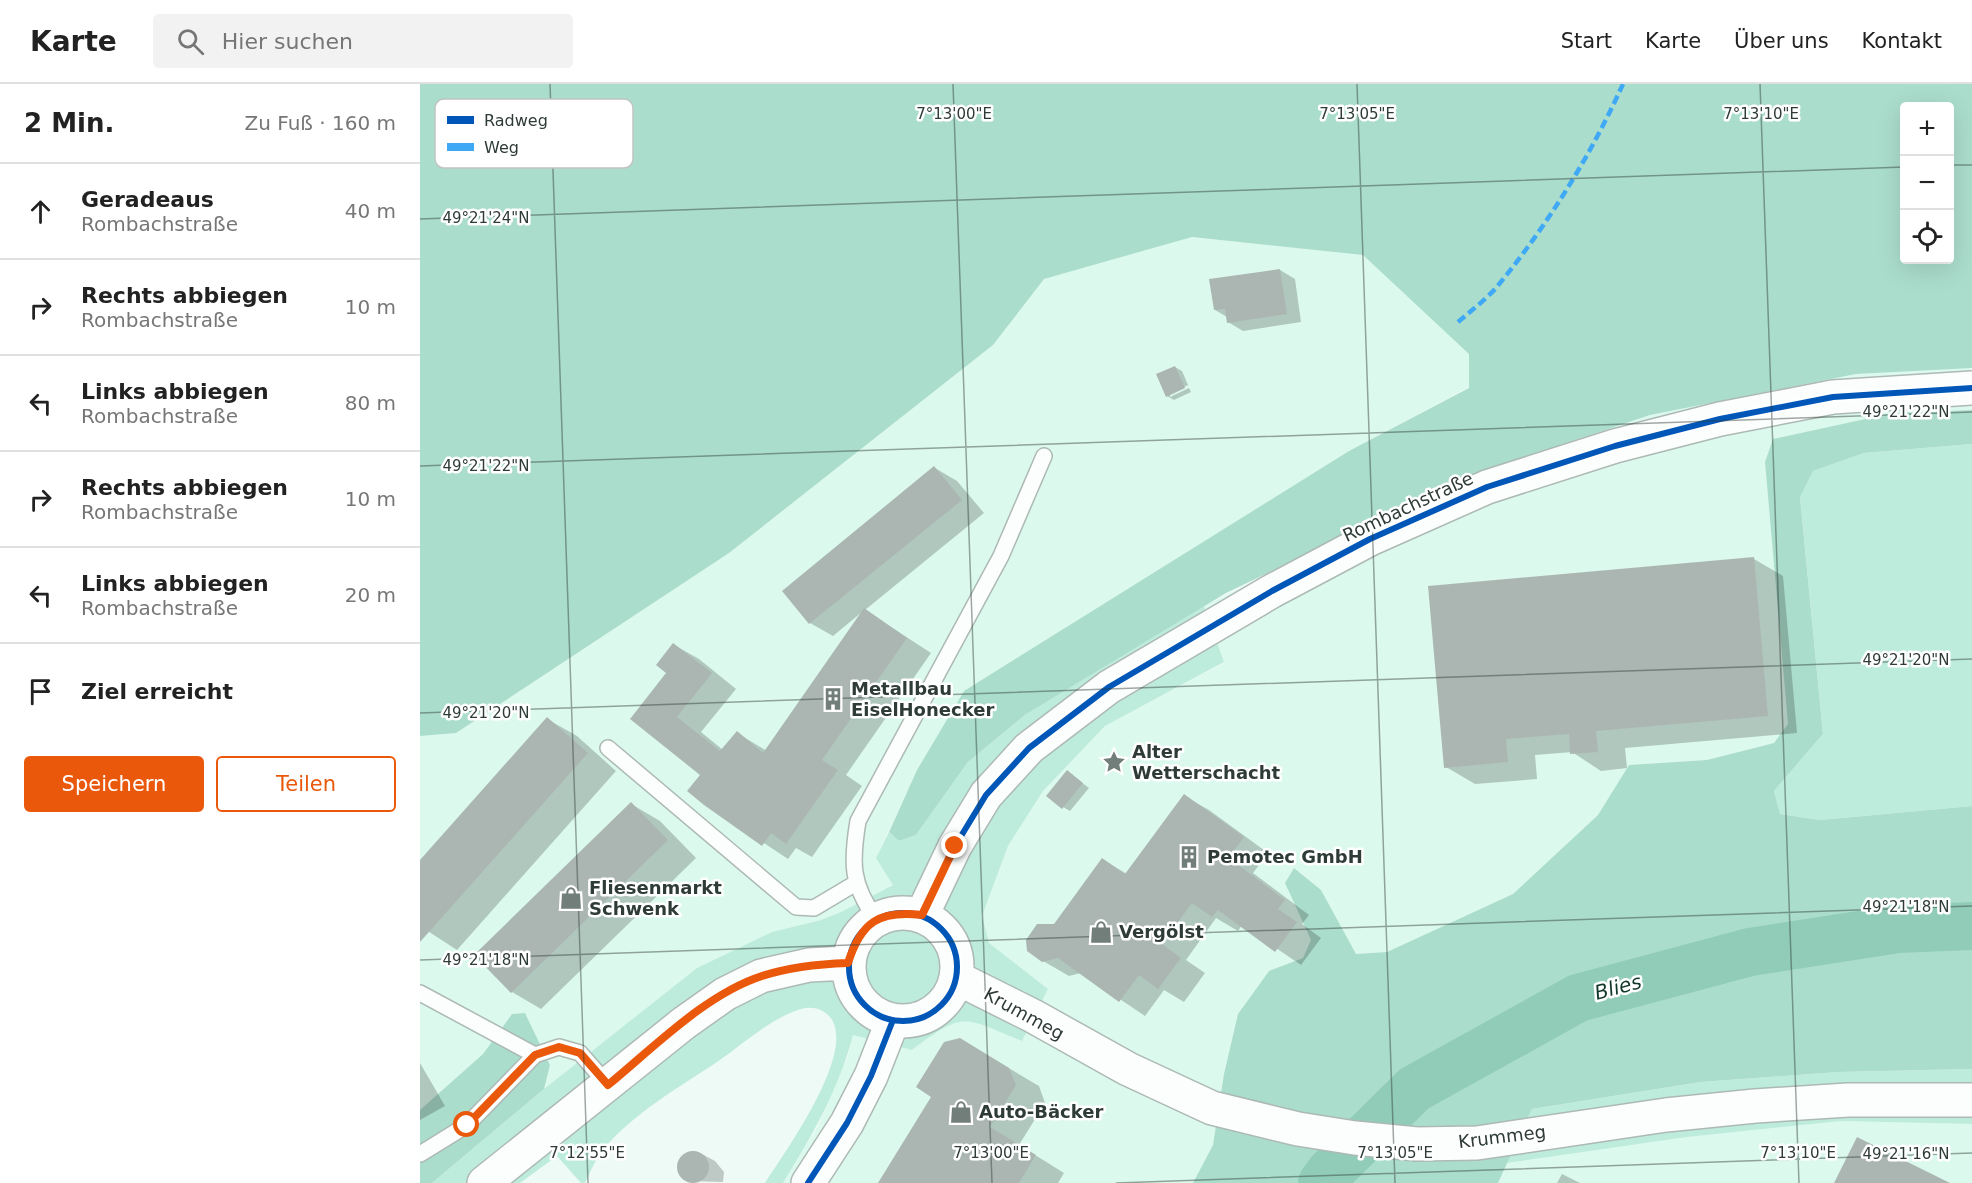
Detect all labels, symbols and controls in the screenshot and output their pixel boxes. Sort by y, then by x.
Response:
search box [153,14,573,68]
text: Karte [30,25,117,58]
icon: search [174,25,207,58]
text: Hier suchen [222,29,353,54]
text: Start [1561,29,1612,53]
text: Karte [1645,29,1701,53]
text: Über uns [1734,29,1829,53]
text: Kontakt [1862,29,1942,53]
legend [435,99,633,168]
map controls [1900,102,1954,264]
button: + [1900,102,1954,156]
text: 7°13'00"E [916,105,992,123]
text: 7°13'05"E [1319,105,1395,123]
text: 7°13'10"E [1723,105,1799,123]
text: 2 Min. [24,108,114,138]
text: Zu Fuß · 160 m [244,111,396,135]
text: Radweg [484,111,548,130]
text: Weg [484,138,519,157]
button: − [1900,156,1954,210]
text: Geradeaus [81,187,214,212]
icon: ahead [24,195,57,228]
text: 40 m [345,199,396,223]
text: 49°21'24"N [442,209,530,227]
button: locate [1900,210,1954,264]
text: Rombachstraße [81,212,238,236]
text: Rechts abbiegen [81,283,288,308]
icon: right [24,291,57,324]
text: 10 m [345,295,396,319]
text: Rombachstraße [81,308,238,332]
text: Links abbiegen [81,379,269,404]
icon: left [24,387,57,420]
text: 80 m [345,391,396,415]
text: 49°21'22"N [1862,403,1950,421]
text: Rombachstraße [81,404,238,428]
text: 49°21'22"N [442,457,530,475]
street label: Rombachstraße [1339,467,1476,546]
text: Rechts abbiegen [81,475,288,500]
icon: right [24,483,57,516]
text: 10 m [345,487,396,511]
text: Rombachstraße [81,500,238,524]
text: Links abbiegen [81,571,269,596]
icon: left [24,579,57,612]
text: 20 m [345,583,396,607]
text: Rombachstraße [81,596,238,620]
text: 49°21'20"N [1862,651,1950,669]
icon: arrive [24,675,57,708]
place label: Metallbau EiselHonecker [851,678,994,720]
text: Ziel erreicht [81,679,233,704]
building icon: Metallbau EiselHonecker [820,686,846,712]
text: 49°21'20"N [442,704,530,722]
place label: Alter Wetterschacht [1132,741,1281,783]
place icon: Alter Wetterschacht [1101,749,1127,775]
button: Speichern [24,756,204,812]
button: Teilen [216,756,396,812]
route end [941,832,967,858]
building icon: Pemotec GmbH [1176,844,1202,870]
place label: Pemotec GmbH [1207,846,1363,867]
place label: Fliesenmarkt Schwenk [589,877,722,919]
shop icon: Fliesenmarkt Schwenk [558,885,584,911]
text: 49°21'18"N [1862,898,1950,916]
shop icon: Vergölst [1088,919,1114,945]
place label: Vergölst [1119,921,1204,942]
text: 49°21'18"N [442,951,530,969]
water label: Blies [1592,969,1644,1005]
street label: Krummeg [981,983,1068,1044]
shop icon: Auto-Bäcker [948,1099,974,1125]
place label: Auto-Bäcker [979,1101,1103,1122]
route start [453,1111,479,1137]
street label: Krummeg [1457,1121,1547,1152]
text: 7°12'55"E [549,1144,625,1162]
text: 7°13'00"E [953,1144,1029,1162]
text: 7°13'05"E [1357,1144,1433,1162]
text: 7°13'10"E [1760,1144,1836,1162]
text: 49°21'16"N [1862,1145,1950,1163]

